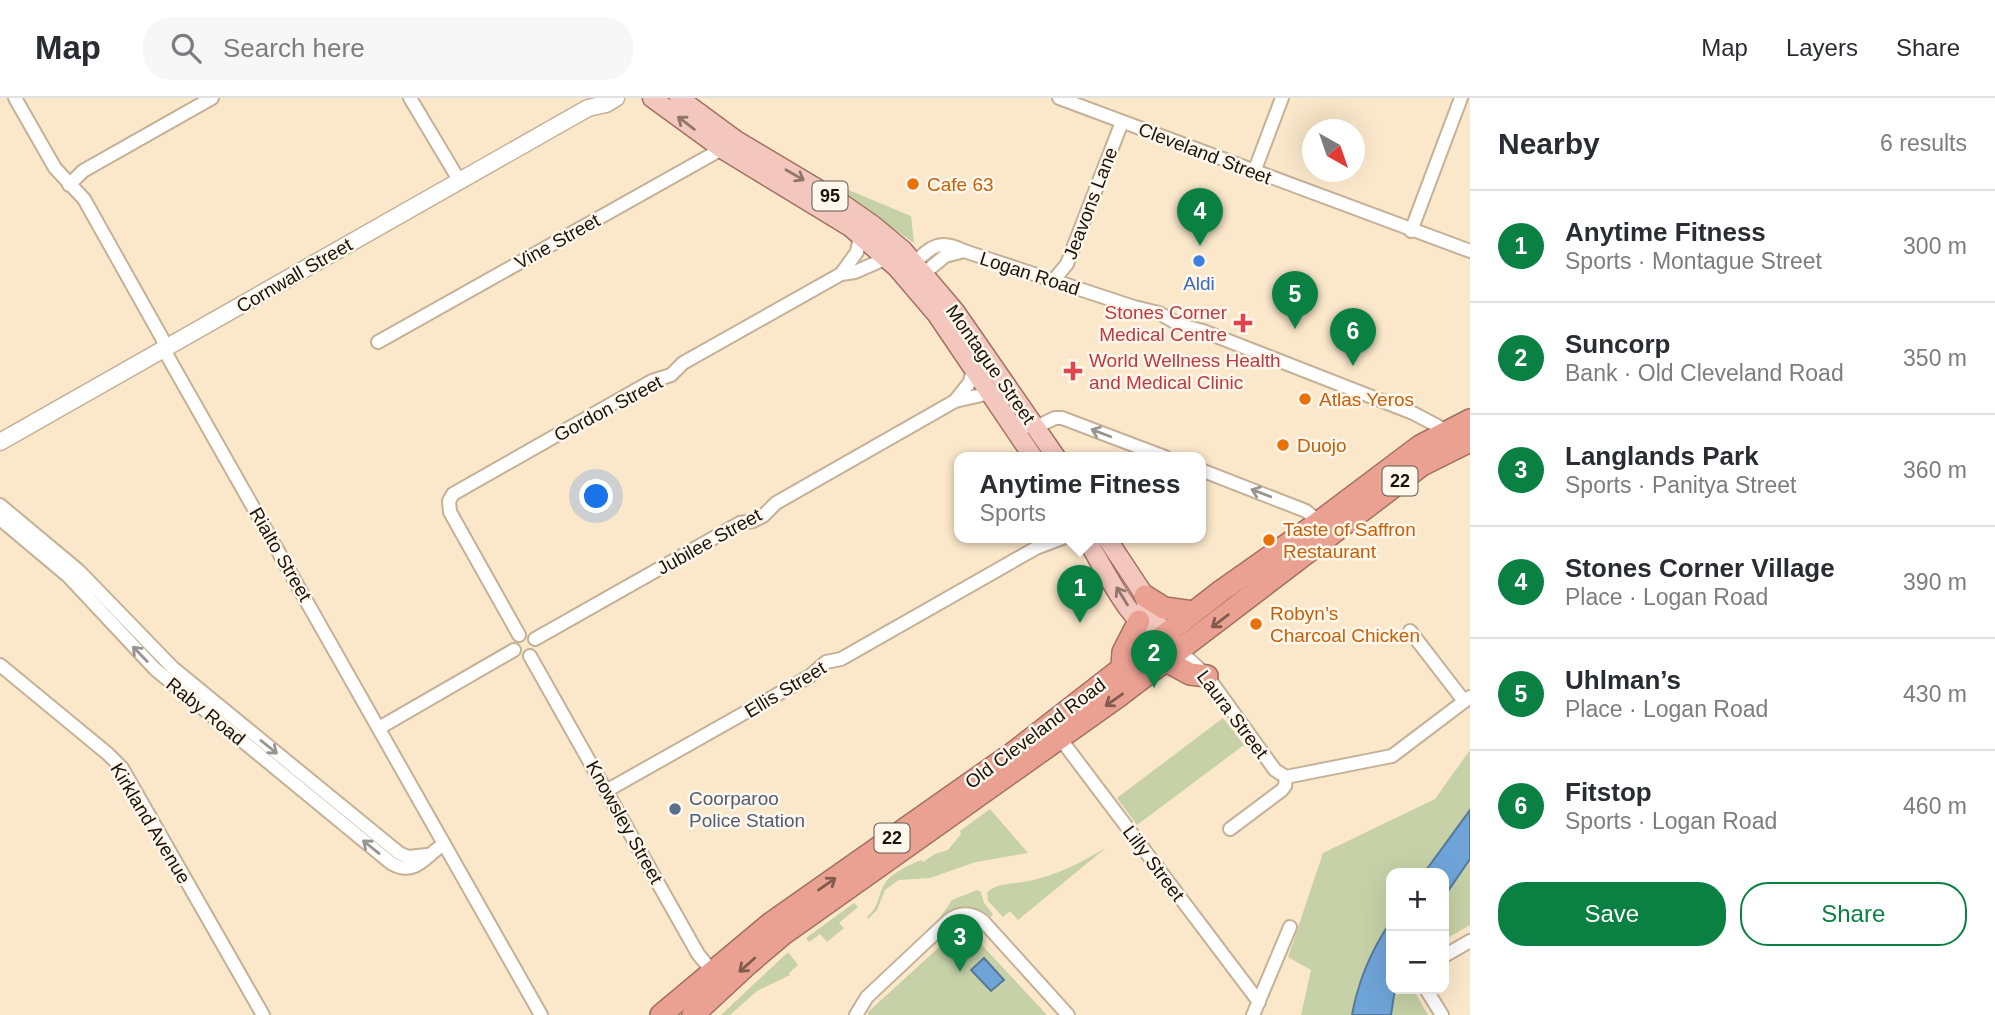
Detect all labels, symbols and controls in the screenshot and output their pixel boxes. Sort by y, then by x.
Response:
search box [143,17,633,80]
text: Map [35,29,101,66]
icon: search [167,29,205,67]
text: Search here [223,33,365,63]
text: Map [1701,34,1748,61]
text: Layers [1786,34,1858,61]
text: Share [1896,34,1960,61]
one-way arrow [676,116,695,131]
street label: Cleveland Street [1135,118,1275,189]
north arrow [1302,119,1365,182]
text: Nearby [1498,127,1600,160]
text: 6 results [1880,130,1967,156]
street label: Jeavons Lane [1059,144,1121,262]
one-way arrow [784,168,804,182]
place label: Cafe 63 [927,174,994,195]
marker: Cafe 63 [905,176,921,192]
road number: 95 [812,182,848,211]
pin: 4 [1177,188,1223,246]
street label: Vine Street [511,209,604,273]
text: Anytime Fitness [1565,217,1766,247]
text: 1 [1515,233,1527,259]
text: 300 m [1903,233,1967,259]
street label: Cornwall Street [233,234,356,317]
street label: Logan Road [977,247,1082,299]
text: Sports · Montague Street [1565,248,1822,274]
marker: Aldi [1191,253,1207,269]
pin: 5 [1272,271,1318,329]
place label: Aldi [1183,273,1215,294]
street label: Montague Street [942,301,1040,428]
place label: Stones Corner Medical Centre [1099,302,1228,345]
pin: 6 [1330,308,1376,366]
marker: Stones Corner Medical Centre [1233,313,1253,333]
text: Suncorp [1565,329,1670,359]
text: 2 [1515,345,1527,371]
text: 350 m [1903,345,1967,371]
place label: World Wellness Health and Medical Clinic [1089,350,1280,393]
text: Bank · Old Cleveland Road [1565,360,1844,386]
marker: World Wellness Health and Medical Clinic [1063,361,1083,381]
street label: Gordon Street [551,371,666,446]
place label: Atlas Yeros [1319,389,1414,410]
marker: Atlas Yeros [1297,391,1313,407]
one-way arrow [1090,425,1112,438]
place label: Duojo [1297,435,1347,456]
marker: Duojo [1275,437,1291,453]
text: Langlands Park [1565,441,1759,471]
popup [954,452,1206,543]
text: 3 [1515,457,1527,483]
text: 360 m [1903,457,1967,483]
road number: 22 [1382,466,1418,496]
text: Anytime Fitness [980,469,1180,499]
text: Sports · Panitya Street [1565,472,1796,498]
your location [579,479,613,513]
one-way arrow [1251,486,1273,499]
text: Sports [980,500,1046,526]
street label: Rialto Street [245,504,316,605]
street label: Jubilee Street [653,504,766,579]
place label: Taste of Saffron Restaurant [1283,519,1416,562]
marker: Taste of Saffron Restaurant [1261,532,1277,548]
text: Stones Corner Village [1565,553,1835,583]
pin: 1 [1057,565,1103,623]
text: 4 [1515,569,1527,595]
text: 390 m [1903,569,1967,595]
text: Place · Logan Road [1565,584,1768,610]
one-way arrow [1114,587,1128,607]
place label: Robyn’s Charcoal Chicken [1270,603,1420,646]
one-way arrow [1211,613,1230,628]
marker: Robyn’s Charcoal Chicken [1248,616,1264,632]
pin: 2 [1131,630,1177,688]
one-way arrow [132,646,149,663]
street label: Ellis Street [741,657,830,722]
text: Uhlman’s [1565,665,1681,695]
street label: Laura Street [1193,666,1273,763]
street label: Raby Road [162,673,249,749]
street label: Old Cleveland Road [961,674,1110,793]
text: 5 [1515,681,1527,707]
text: 430 m [1903,681,1967,707]
one-way arrow [1104,692,1123,707]
text: Place · Logan Road [1565,696,1768,722]
one-way arrow [259,739,277,755]
street label: Knowsley Street [582,757,667,888]
street label: Kirkland Avenue [106,759,195,887]
text: Fitstop [1565,777,1652,807]
place label: Coorparoo Police Station [689,788,805,831]
text: 6 [1515,793,1527,819]
text: 460 m [1903,793,1967,819]
marker: Coorparoo Police Station [667,801,683,817]
text: Sports · Logan Road [1565,808,1777,834]
street label: Lilly Street [1119,822,1189,906]
road number: 22 [874,824,910,852]
one-way arrow [363,839,381,854]
map controls [1386,868,1449,994]
button: + [1386,868,1449,931]
one-way arrow [817,877,836,891]
button: Save [1498,882,1726,946]
button: Share [1740,882,1967,946]
pin: 3 [937,914,983,972]
button: − [1386,931,1449,994]
one-way arrow [738,957,756,973]

